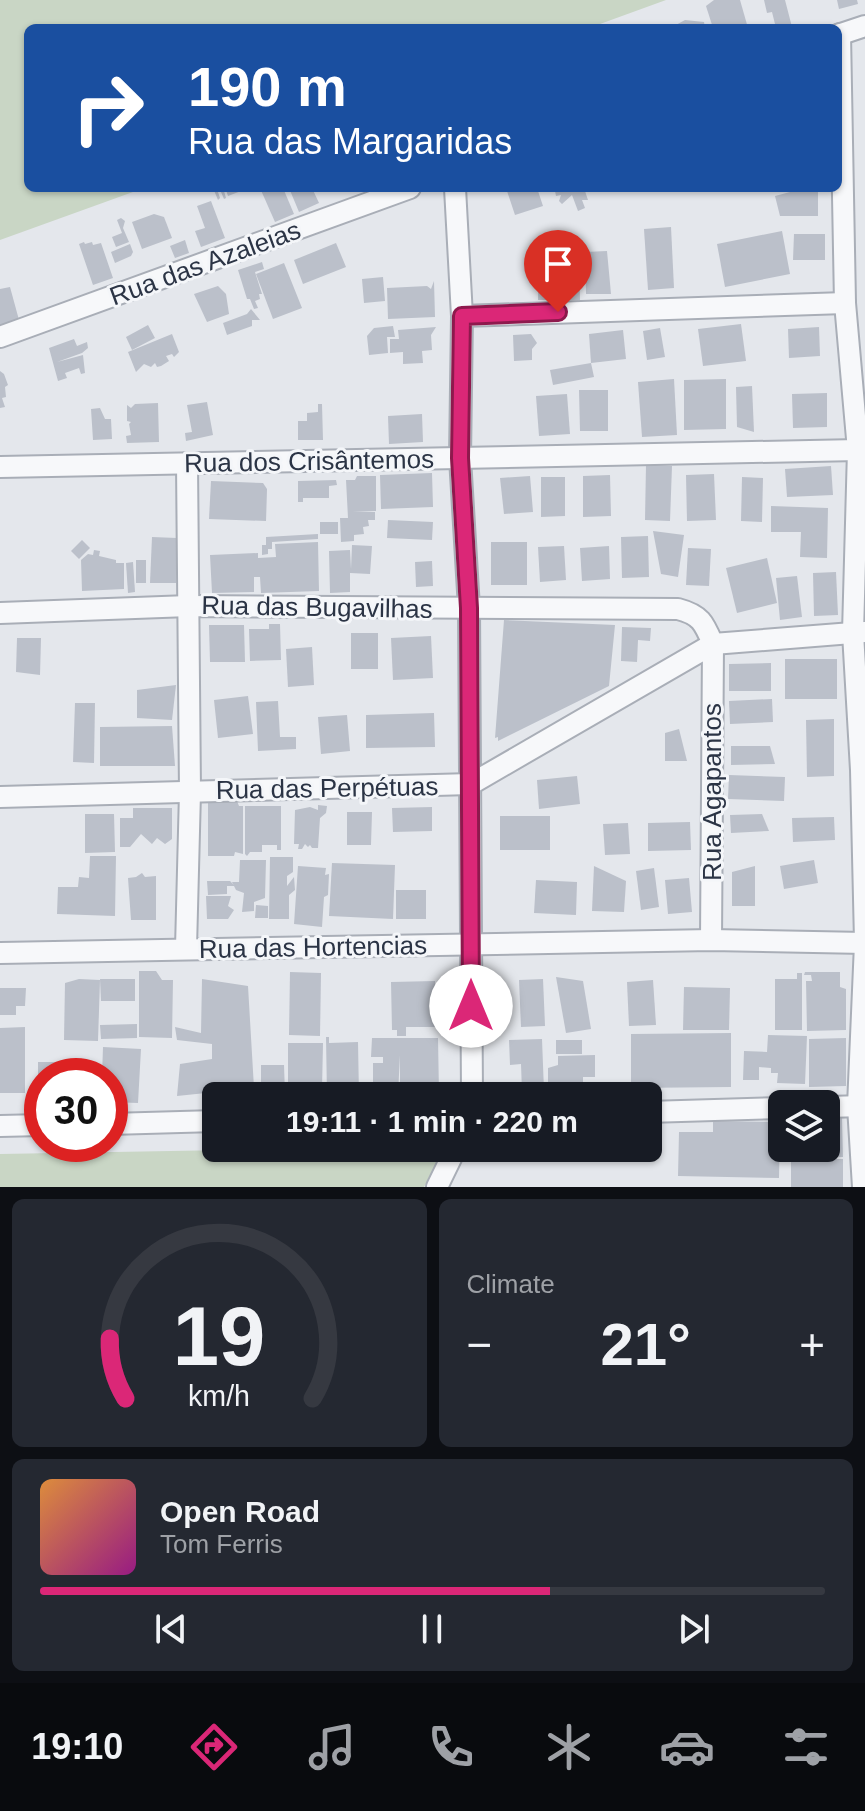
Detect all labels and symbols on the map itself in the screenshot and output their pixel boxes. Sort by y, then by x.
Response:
street label: Rua das Azaleias [105,215,305,311]
pin [524,230,592,312]
street label: Rua dos Crisântemos [184,444,434,478]
street label: Rua das Bugavilhas [201,590,433,624]
street label: Rua Agapantos [697,703,727,881]
street label: Rua das Perpétuas [215,771,439,805]
street label: Rua das Hortencias [199,930,427,964]
position arrow [429,964,513,1048]
speed limit sign: 30 [24,1058,128,1162]

